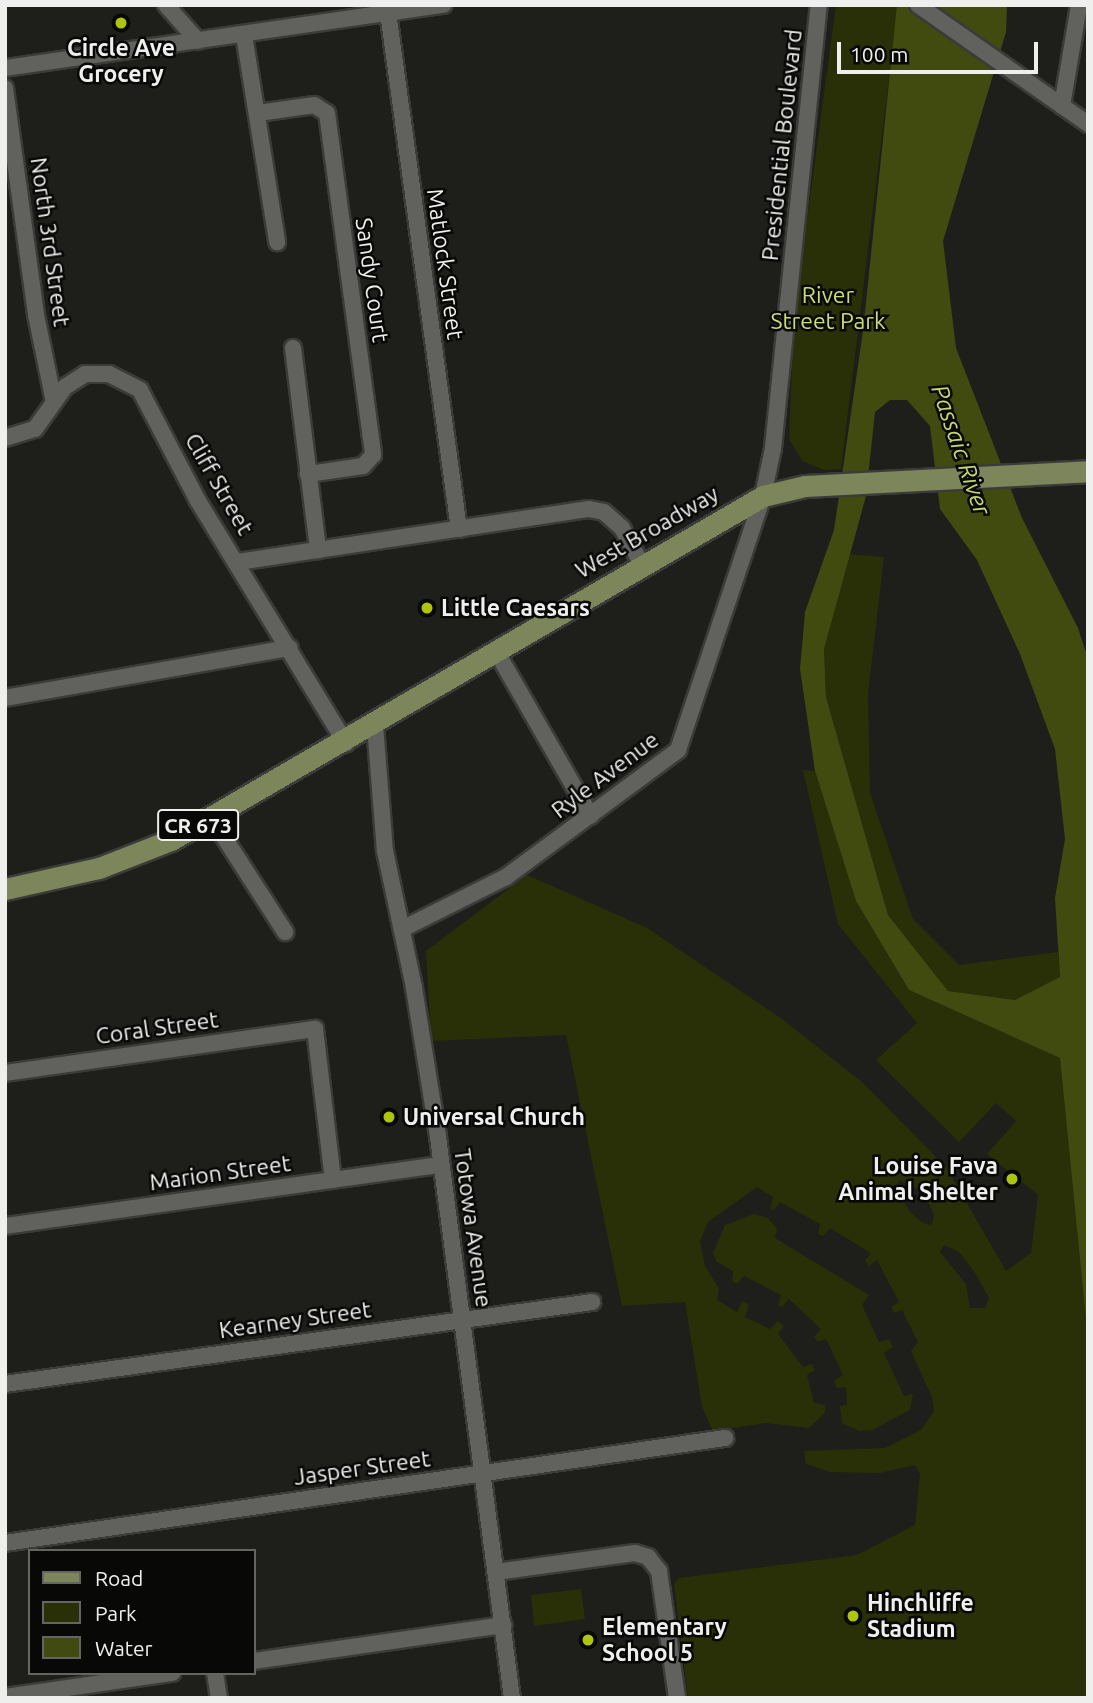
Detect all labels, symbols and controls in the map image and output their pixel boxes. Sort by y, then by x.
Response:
marker: Circle Ave Grocery [113,15,129,31]
street label: Presidential Boulevard [756,28,808,262]
scale bar [841,28,1042,72]
place label: Circle Ave Grocery [67,34,175,88]
text: 100 m [850,42,908,66]
street label: North 3rd Street [24,156,76,328]
street label: Matlock Street [421,187,469,341]
street label: Sandy Court [350,216,394,344]
park label: River Street Park [770,281,886,335]
water label: Passaic River [925,381,997,519]
street label: Cliff Street [179,428,259,540]
street label: West Broadway [571,480,723,584]
place label: Little Caesars [441,594,590,622]
marker: Little Caesars [419,600,435,616]
street label: Ryle Avenue [546,726,664,824]
road number: CR 673 [156,808,240,842]
street label: Coral Street [94,1006,220,1050]
place label: Universal Church [403,1103,585,1131]
marker: Universal Church [381,1109,397,1125]
street label: Totowa Avenue [448,1147,498,1309]
street label: Marion Street [148,1149,292,1197]
place label: Louise Fava Animal Shelter [838,1152,998,1206]
marker: Louise Fava Animal Shelter [1004,1171,1020,1187]
street label: Kearney Street [217,1296,373,1344]
street label: Jasper Street [292,1445,432,1491]
legend [28,1549,256,1675]
text: Road [95,1566,143,1590]
place label: Hinchliffe Stadium [867,1589,974,1643]
text: Park [95,1601,137,1625]
marker: Hinchliffe Stadium [845,1608,861,1624]
place label: Elementary School 5 [602,1613,727,1667]
marker: Elementary School 5 [580,1632,596,1648]
text: Water [95,1636,153,1660]

